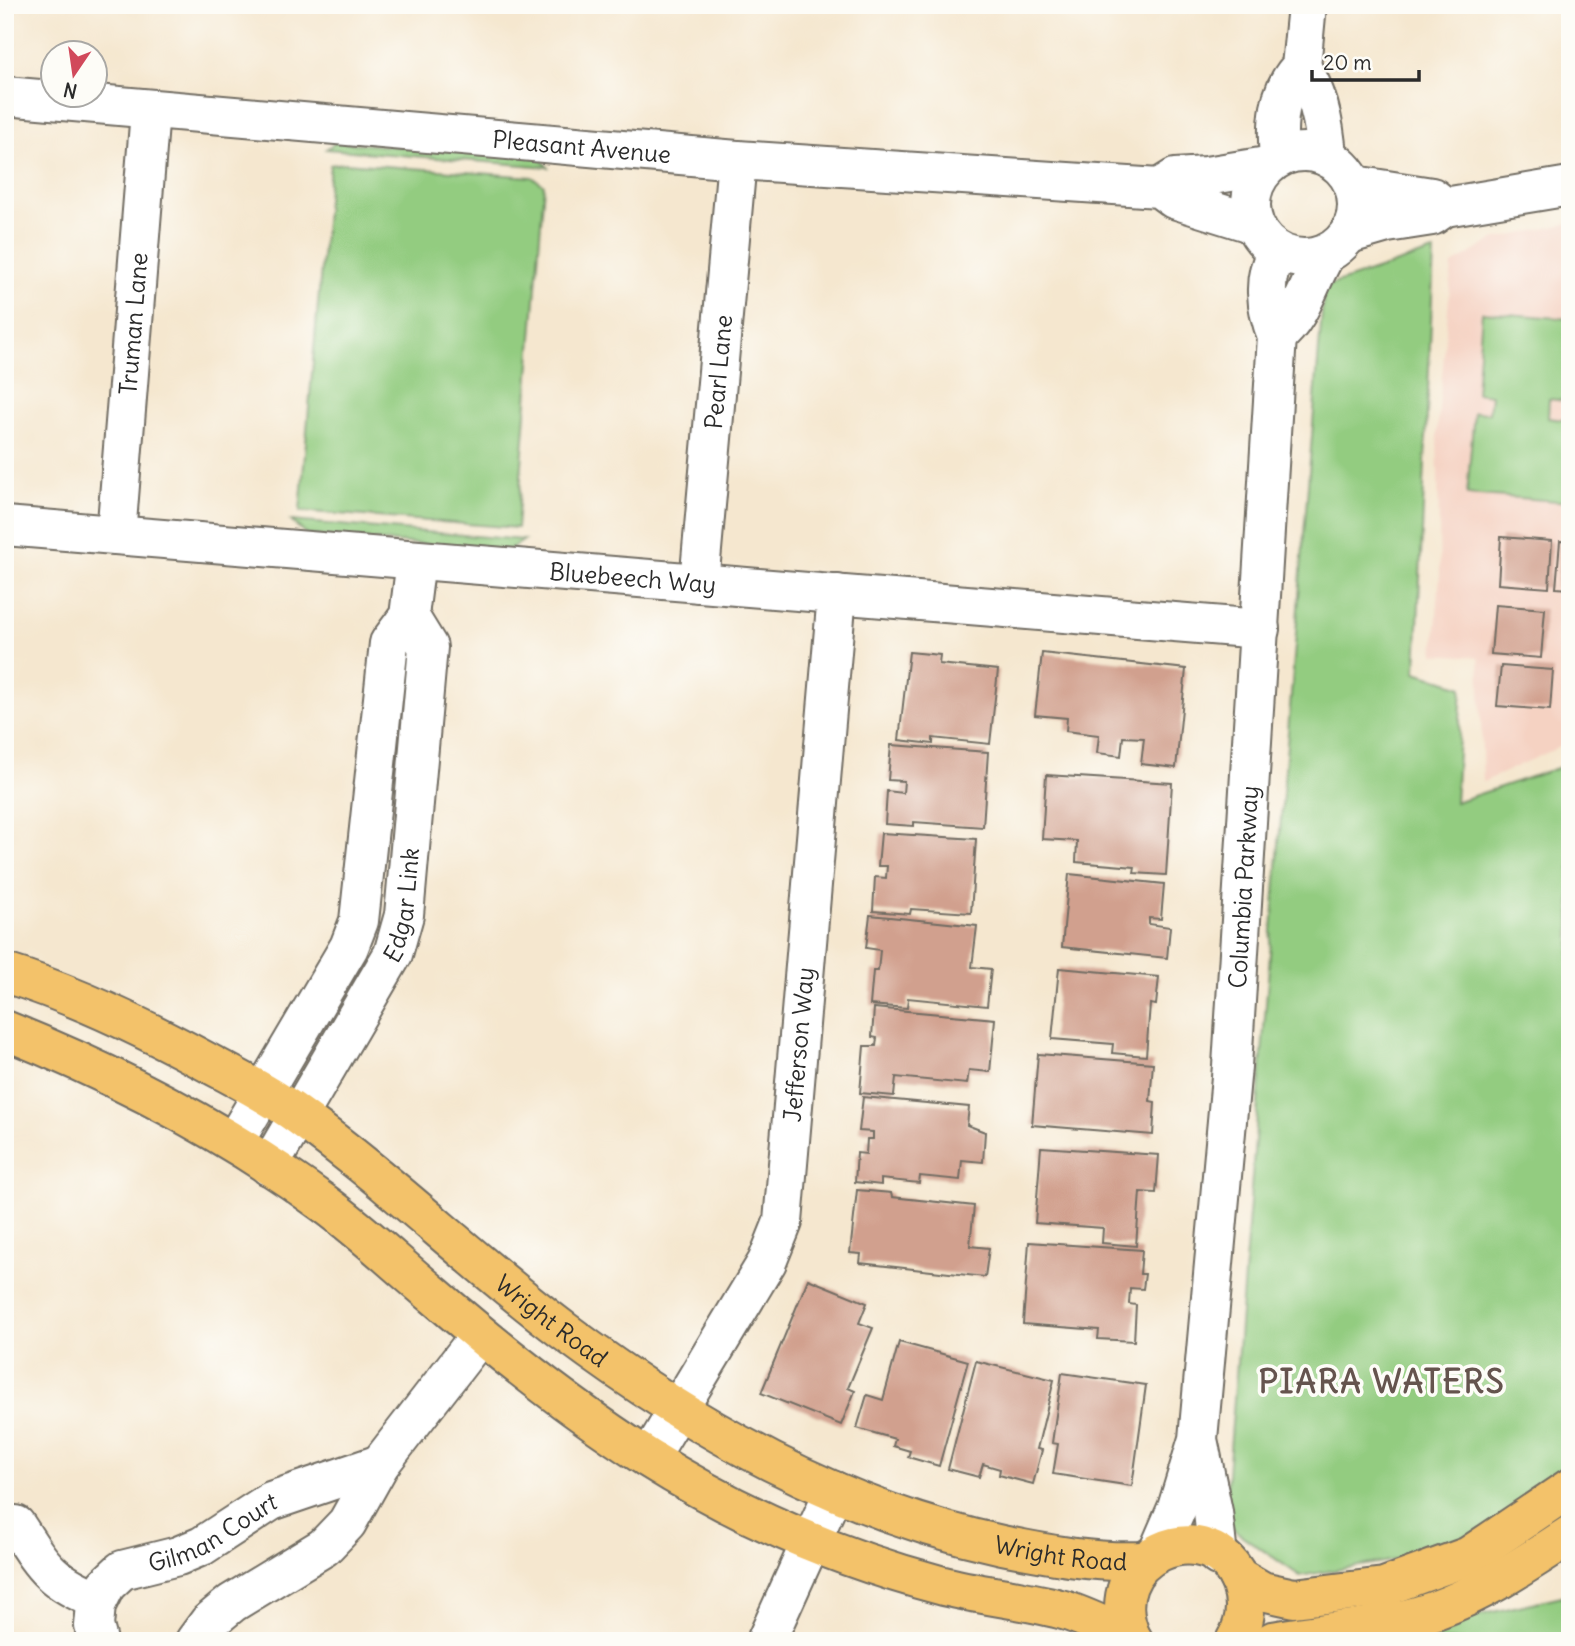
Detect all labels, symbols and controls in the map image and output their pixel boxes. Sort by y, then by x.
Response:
north arrow [38,38,108,108]
scale bar [1312,38,1419,82]
text: 20 m [1323,49,1372,76]
text: N [61,77,79,104]
street label: Pleasant Avenue [491,124,672,169]
street label: Truman Lane [112,251,154,396]
street label: Pearl Lane [698,313,738,430]
street label: Bluebeech Way [548,556,717,599]
street label: Columbia Parkway [1222,785,1264,989]
street label: Edgar Link [376,846,425,968]
street label: Jefferson Way [777,966,820,1123]
street label: Wright Road [489,1268,614,1373]
district label: PIARA WATERS [1258,1361,1506,1402]
street label: Gilman Court [145,1485,280,1578]
street label: Wright Road [992,1529,1127,1576]

